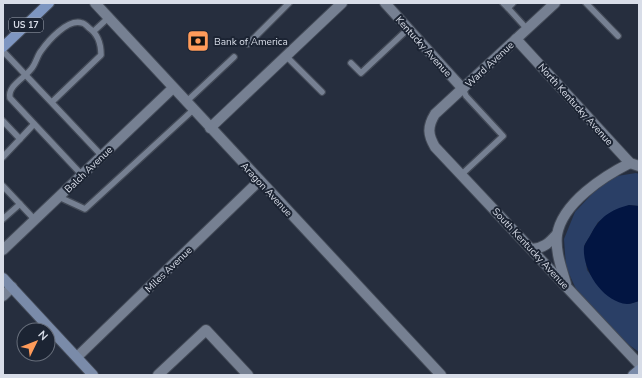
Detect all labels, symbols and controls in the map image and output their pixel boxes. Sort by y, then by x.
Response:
street label: Kentucky Avenue [392,13,454,80]
road number: US 17 [9,18,43,32]
bank icon: Bank of America [185,28,211,54]
place label: Bank of America [214,35,288,49]
street label: Ward Avenue [462,39,517,91]
street label: North Kentucky Avenue [535,61,616,149]
street label: Balch Avenue [62,143,116,196]
street label: Aragon Avenue [237,159,295,220]
street label: South Kentucky Avenue [489,205,572,292]
street label: Miles Avenue [142,244,195,296]
north arrow [16,322,56,362]
text: N [35,327,51,344]

